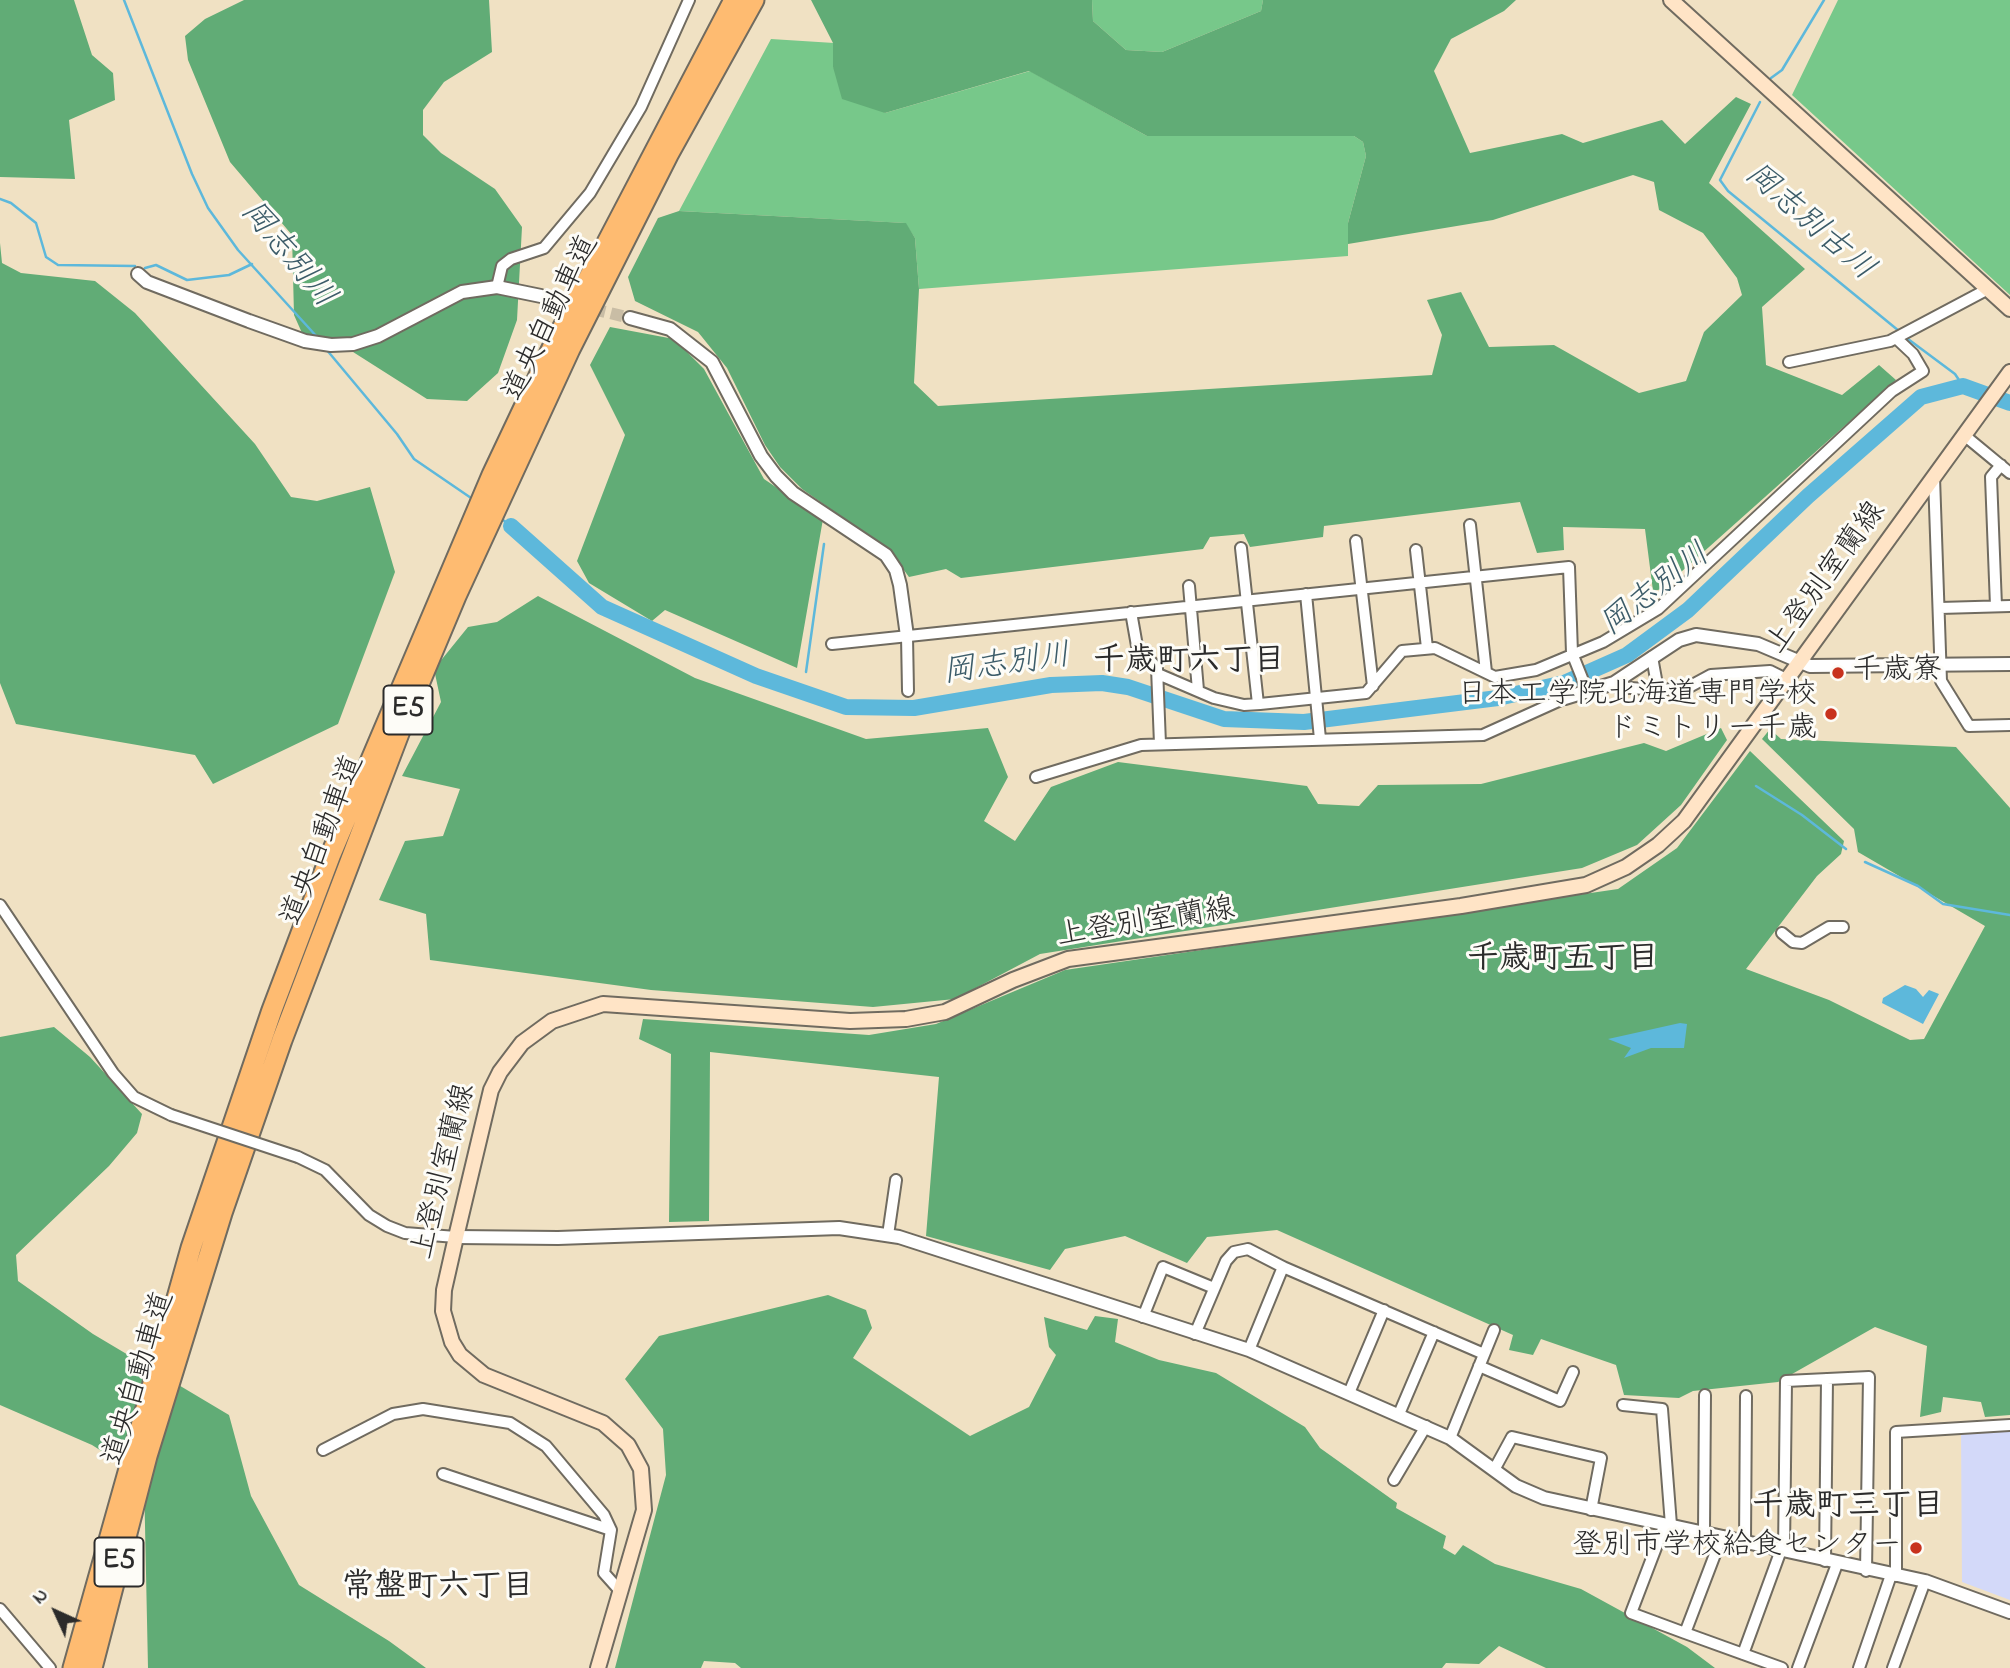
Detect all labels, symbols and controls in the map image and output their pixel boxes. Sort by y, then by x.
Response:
water label: 岡志別古川 [1735,157,1881,291]
water label: 岡志別川 [230,195,342,317]
street label: 道央自動車道 [497,230,609,408]
street label: 上登別室蘭線 [1761,496,1895,662]
water label: 岡志別川 [1595,537,1719,647]
water label: 岡志別川 [941,639,1073,695]
district label: 千歳町六丁目 [1093,645,1285,683]
place label: 千歳寮 [1852,655,1942,691]
marker: 千歳寮 [1830,665,1846,681]
place label: 日本工学院北海道専門学校 ドミトリー千歳 [1457,679,1817,750]
road number: E5 [384,686,432,734]
marker: 日本工学院北海道専門学校 ドミトリー千歳 [1823,706,1839,722]
street label: 道央自動車道 [276,751,374,931]
street label: 上登別室蘭線 [1054,893,1238,957]
district label: 千歳町五丁目 [1467,943,1659,981]
street label: 上登別室蘭線 [407,1080,485,1264]
street label: 道央自動車道 [97,1288,185,1470]
district label: 千歳町三丁目 [1752,1490,1944,1528]
place label: 登別市学校給食センター [1572,1530,1902,1566]
road number: E5 [94,1538,144,1586]
marker: 登別市学校給食センター [1908,1540,1924,1556]
district label: 常盤町六丁目 [342,1571,534,1609]
north arrow [21,1577,91,1647]
text: N [27,1583,55,1611]

